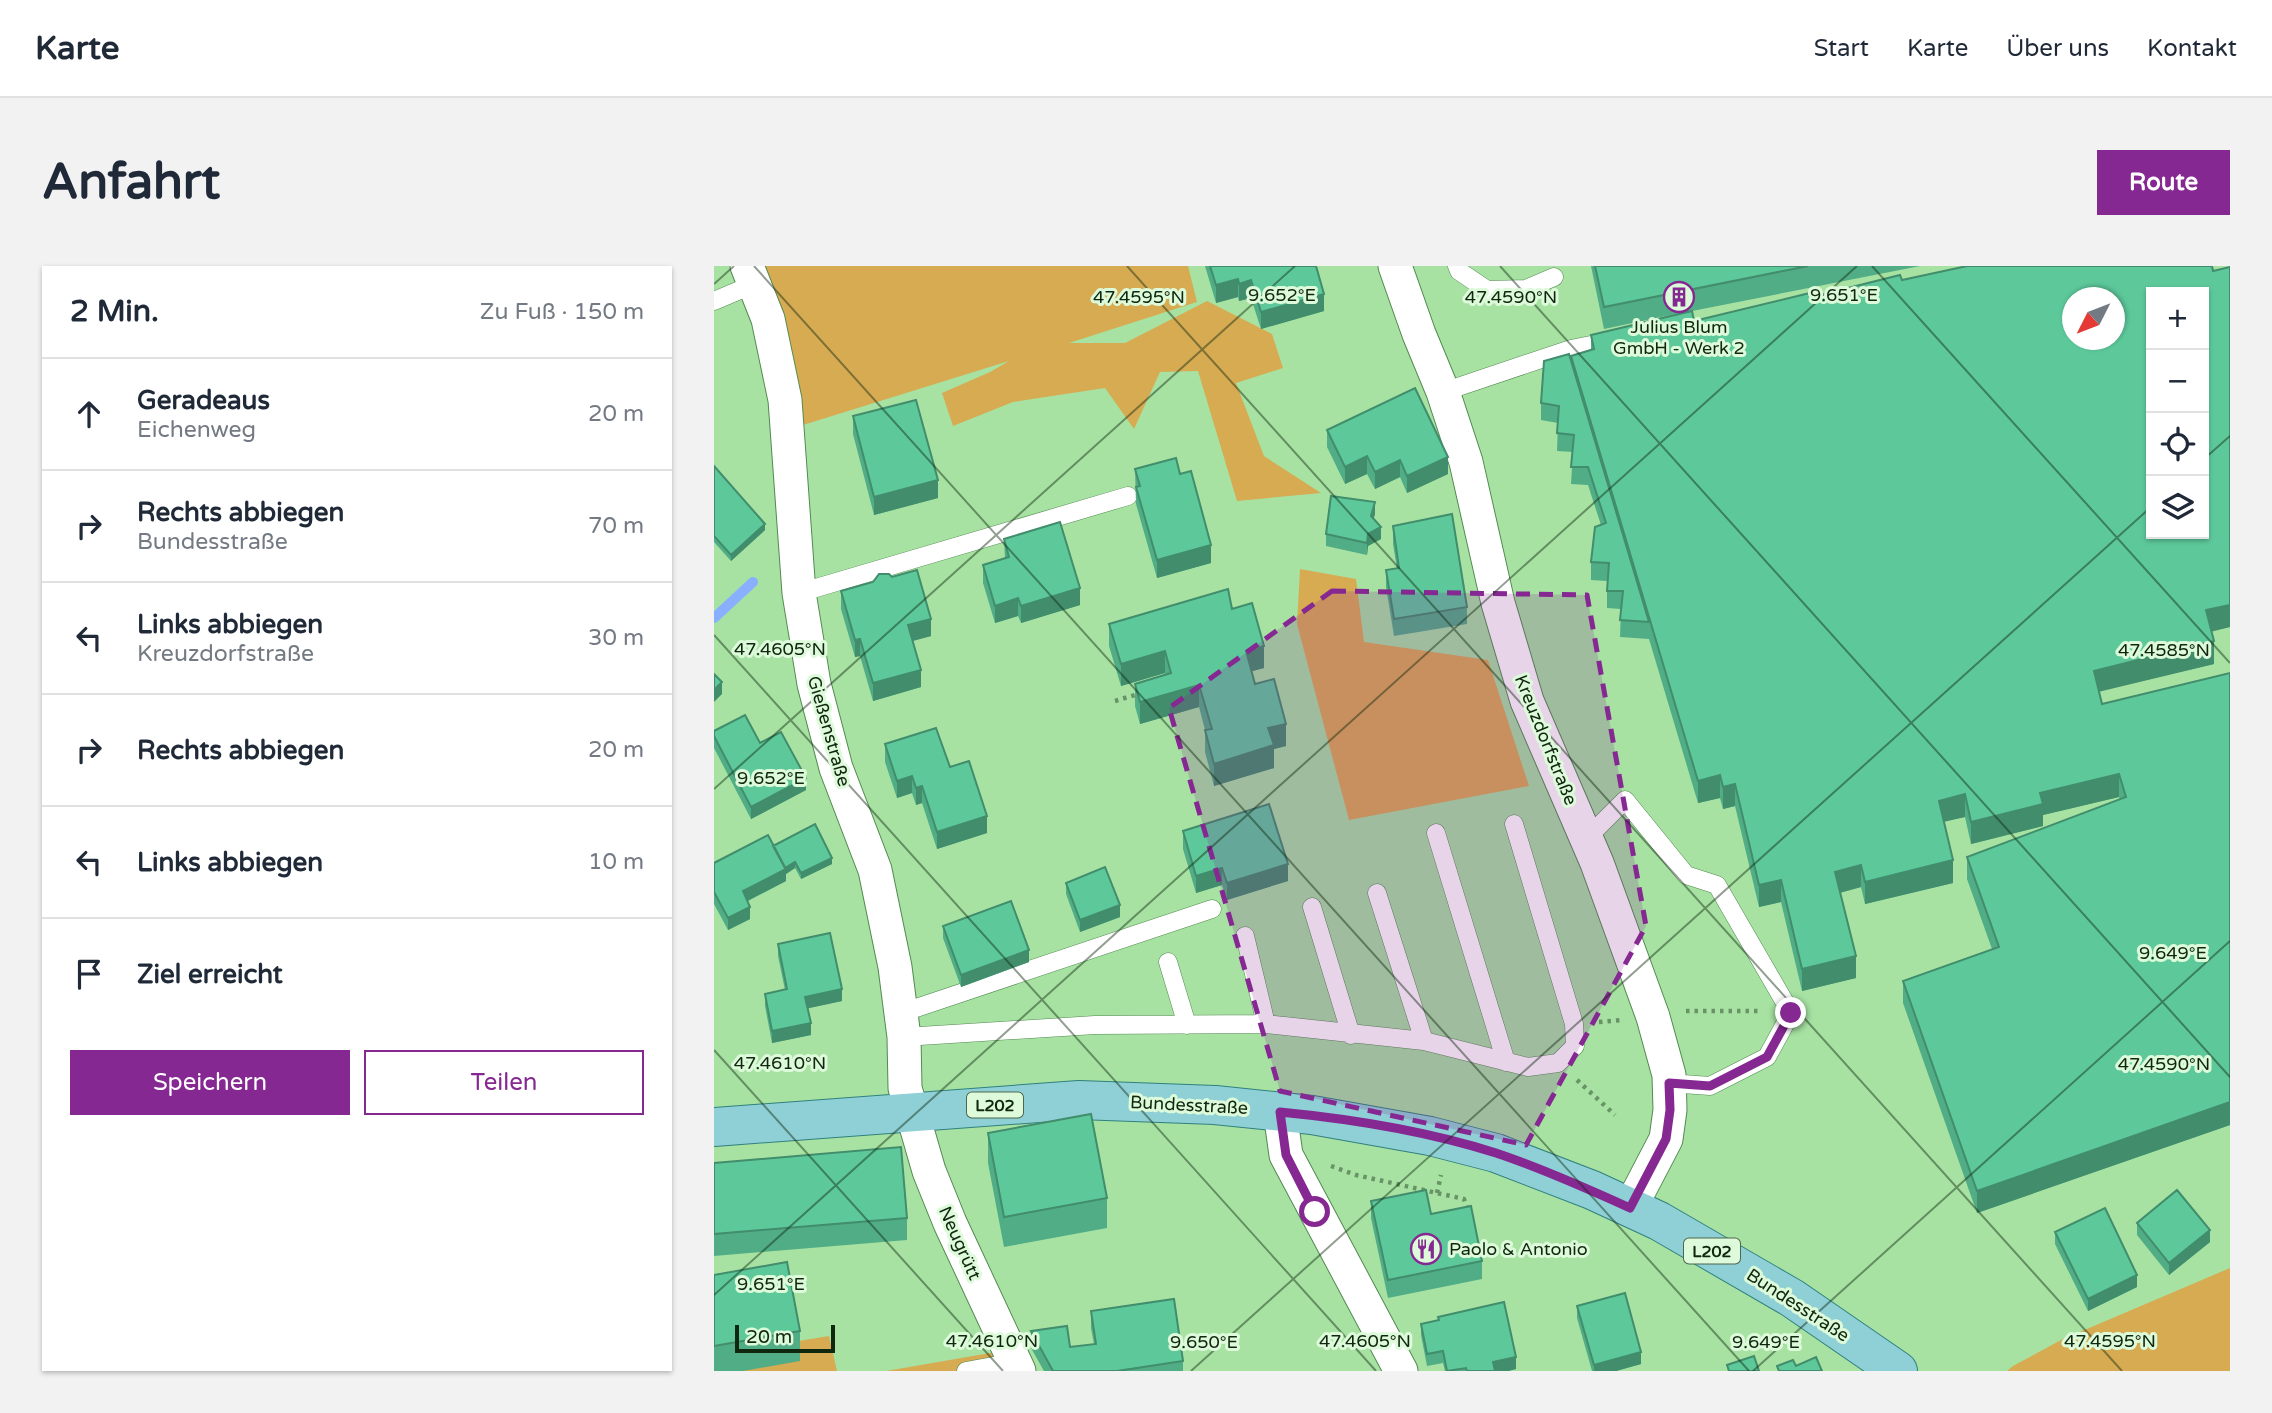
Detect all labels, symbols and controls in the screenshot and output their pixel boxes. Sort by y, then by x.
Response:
text: Karte [35,29,119,68]
text: Start [1814,34,1869,63]
text: Karte [1907,34,1968,63]
text: Über uns [2006,34,2109,63]
text: Kontakt [2147,34,2237,63]
button: Route [2097,150,2230,215]
text: Anfahrt [42,153,220,212]
building icon: Julius Blum GmbH - Werk 2 [1662,280,1696,314]
text: 9.652°E [1248,284,1316,306]
text: 9.651°E [1810,284,1878,306]
text: 47.4595°N [1093,286,1185,308]
text: 47.4590°N [1465,286,1557,308]
north arrow [2062,287,2125,350]
map controls [2146,287,2209,539]
button: + [2146,287,2209,350]
text: 2 Min. [70,293,159,330]
text: Zu Fuß · 150 m [480,298,644,326]
place label: Julius Blum GmbH - Werk 2 [1613,316,1745,359]
button: − [2146,350,2209,413]
text: Geradeaus [137,385,270,416]
icon: ahead [70,395,108,433]
text: 20 m [588,400,644,428]
button: locate [2146,413,2209,476]
text: Eichenweg [137,416,256,444]
button: layers [2146,476,2209,539]
text: Rechts abbiegen [137,497,344,528]
icon: right [70,507,108,545]
text: 70 m [588,512,644,540]
text: Bundesstraße [137,528,288,556]
text: Links abbiegen [137,609,323,640]
icon: left [70,619,108,657]
text: 30 m [588,624,644,652]
text: 47.4605°N [734,638,826,660]
text: 47.4585°N [2118,639,2210,661]
text: Kreuzdorfstraße [137,640,314,668]
street label: Kreuzdorfstraße [1510,672,1582,808]
street label: Gießenstraße [803,673,855,789]
icon: right [70,731,108,769]
text: Rechts abbiegen [137,735,344,766]
text: 20 m [588,736,644,764]
text: 9.652°E [737,767,805,789]
icon: left [70,843,108,881]
text: Links abbiegen [137,847,323,878]
text: 10 m [588,848,644,876]
text: 9.649°E [2139,942,2207,964]
icon: arrive [70,955,108,993]
text: Ziel erreicht [137,959,283,990]
route end [1775,997,1806,1028]
button: Speichern [70,1050,350,1115]
button: Teilen [364,1050,644,1115]
text: 47.4610°N [734,1052,826,1074]
text: 47.4590°N [2118,1053,2210,1075]
street label: Bundesstraße [1129,1091,1249,1119]
road number: L202 [967,1092,1023,1118]
route start [1299,1196,1330,1227]
street label: Neugrütt [934,1203,986,1283]
restaurant icon: Paolo & Antonio [1409,1232,1443,1266]
place label: Paolo & Antonio [1449,1238,1588,1260]
road number: L202 [1684,1239,1740,1264]
street label: Bundesstraße [1743,1264,1853,1346]
text: 9.651°E [737,1273,805,1295]
scale bar [735,1322,835,1354]
text: 20 m [746,1326,792,1348]
text: 47.4610°N [946,1330,1038,1352]
text: 47.4605°N [1319,1330,1411,1352]
text: 47.4595°N [2064,1330,2156,1352]
text: 9.650°E [1170,1331,1238,1353]
text: 9.649°E [1732,1331,1800,1353]

